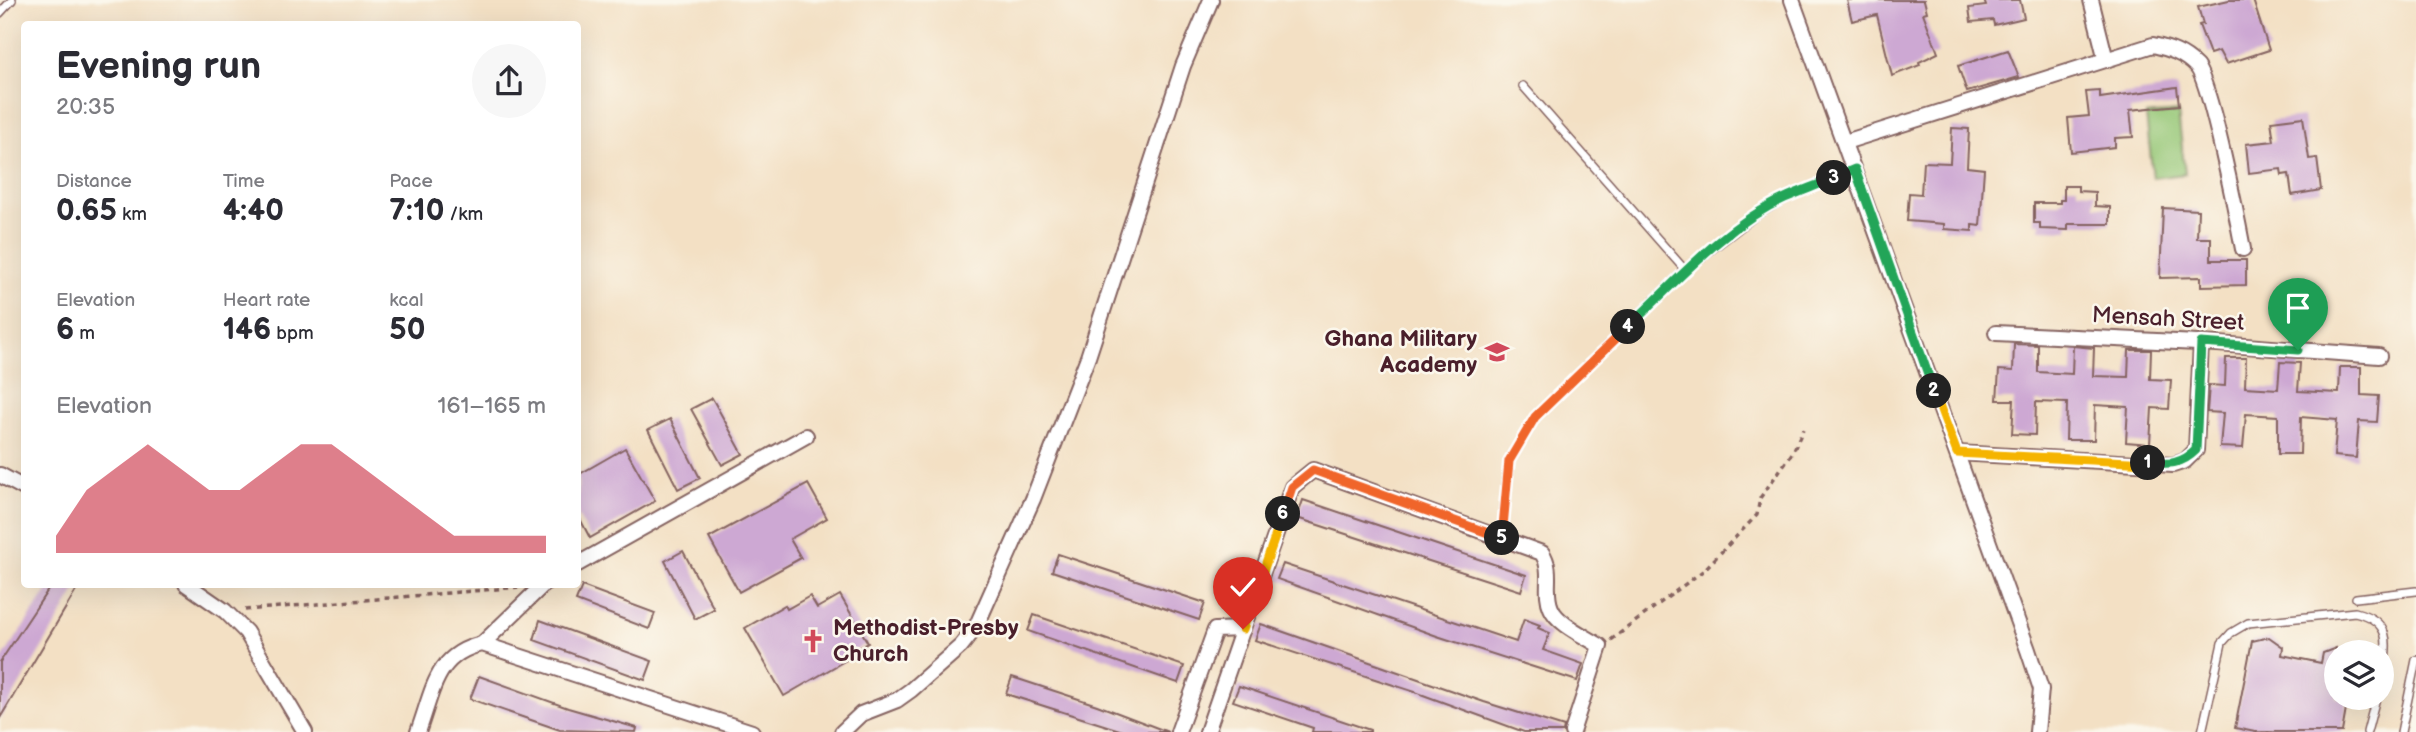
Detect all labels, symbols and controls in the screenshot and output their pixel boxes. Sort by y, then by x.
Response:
text: Evening run [56,44,261,89]
button: share [472,44,546,118]
text: 20:35 [56,93,115,121]
pin: 3 [1816,160,1852,196]
text: 3 [1828,166,1839,189]
text: Distance [56,170,132,193]
text: Time [223,170,265,193]
text: Pace [389,170,433,193]
text: 0.65 [56,193,117,229]
text: 4:40 [223,193,284,229]
text: 7:10 [389,193,444,229]
text: km [117,203,147,226]
text: /km [444,203,483,226]
pin [2268,278,2328,350]
text: Elevation [56,289,135,312]
text: Heart rate [223,289,310,312]
text: kcal [389,289,423,312]
icon: arrive [2279,289,2317,327]
street label: Mensah Street [2091,301,2245,337]
pin: 4 [1610,310,1646,344]
text: 6 [56,312,74,348]
text: 146 [223,312,271,348]
text: 50 [389,312,425,348]
text: 4 [1622,315,1633,338]
text: m [74,322,95,345]
text: bpm [271,322,314,345]
place label: Ghana Military Academy [1325,325,1477,379]
school or university icon: Ghana Military Academy [1483,338,1511,366]
pin: 2 [1916,374,1952,408]
text: 2 [1928,379,1939,402]
text: Elevation [56,392,152,420]
text: 161–165 m [438,392,546,420]
pin: 1 [2130,446,2166,480]
text: 1 [2144,451,2152,474]
pin: 6 [1266,496,1300,532]
text: 6 [1277,502,1288,525]
pin: 5 [1484,520,1520,556]
text: 5 [1496,526,1507,549]
pin [1213,557,1273,629]
icon: check [1224,568,1262,606]
place label: Methodist-Presby Church [833,614,1019,668]
church icon: Methodist-Presby Church [799,627,827,655]
map controls [2324,640,2394,710]
button: layers [2324,640,2394,710]

